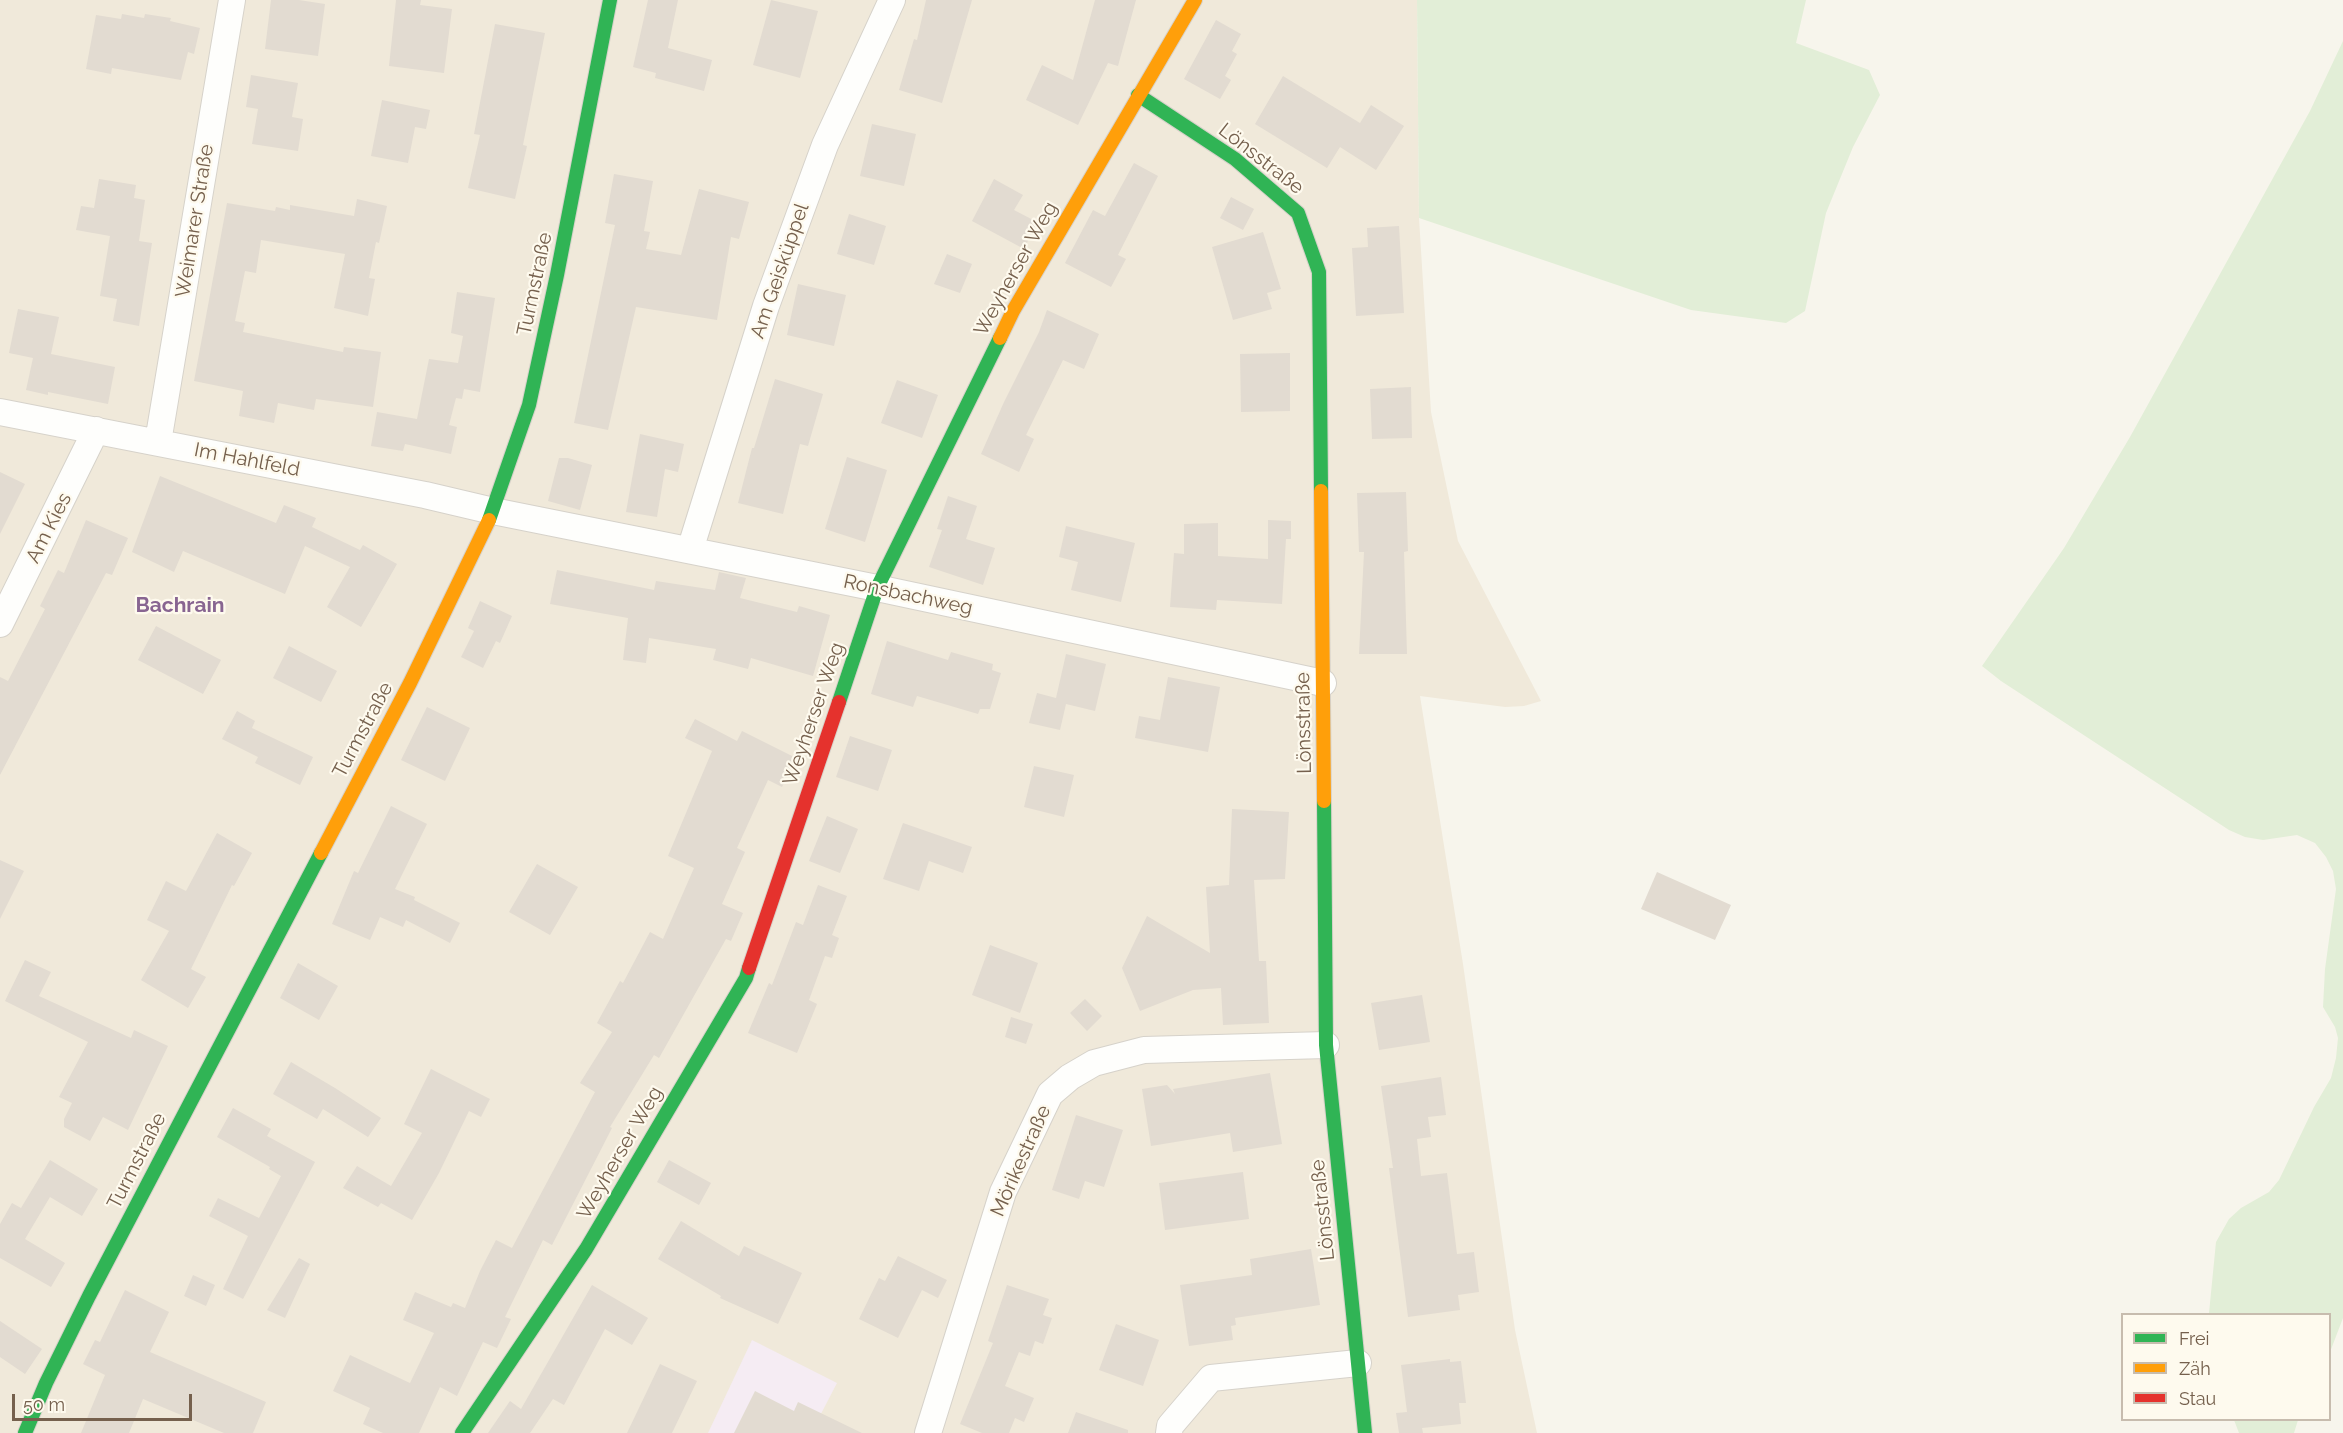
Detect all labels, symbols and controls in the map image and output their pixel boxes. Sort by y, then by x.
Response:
street label: Lönsstraße [1214,118,1308,200]
street label: Weimarer Straße [171,143,219,299]
street label: Weyherser Weg [969,198,1063,340]
street label: Am Geisküppel [746,200,814,342]
street label: Turmstraße [512,230,558,338]
street label: Im Hahlfeld [192,438,302,482]
street label: Am Kies [21,489,77,567]
street label: Ronsbachweg [841,570,975,620]
district label: Bachrain [135,593,225,619]
street label: Weyherser Weg [778,639,850,789]
street label: Lönsstraße [1291,672,1317,774]
street label: Turmstraße [328,678,398,782]
street label: Weyherser Weg [572,1082,668,1224]
street label: Mörikestraße [986,1102,1056,1220]
street label: Turmstraße [103,1109,171,1213]
street label: Lönsstraße [1306,1158,1340,1262]
legend [2121,1313,2331,1421]
text: Frei [2179,1328,2209,1349]
text: Zäh [2179,1358,2211,1379]
scale bar [15,1382,195,1420]
text: Stau [2179,1388,2216,1409]
text: 50 m [23,1394,65,1415]

